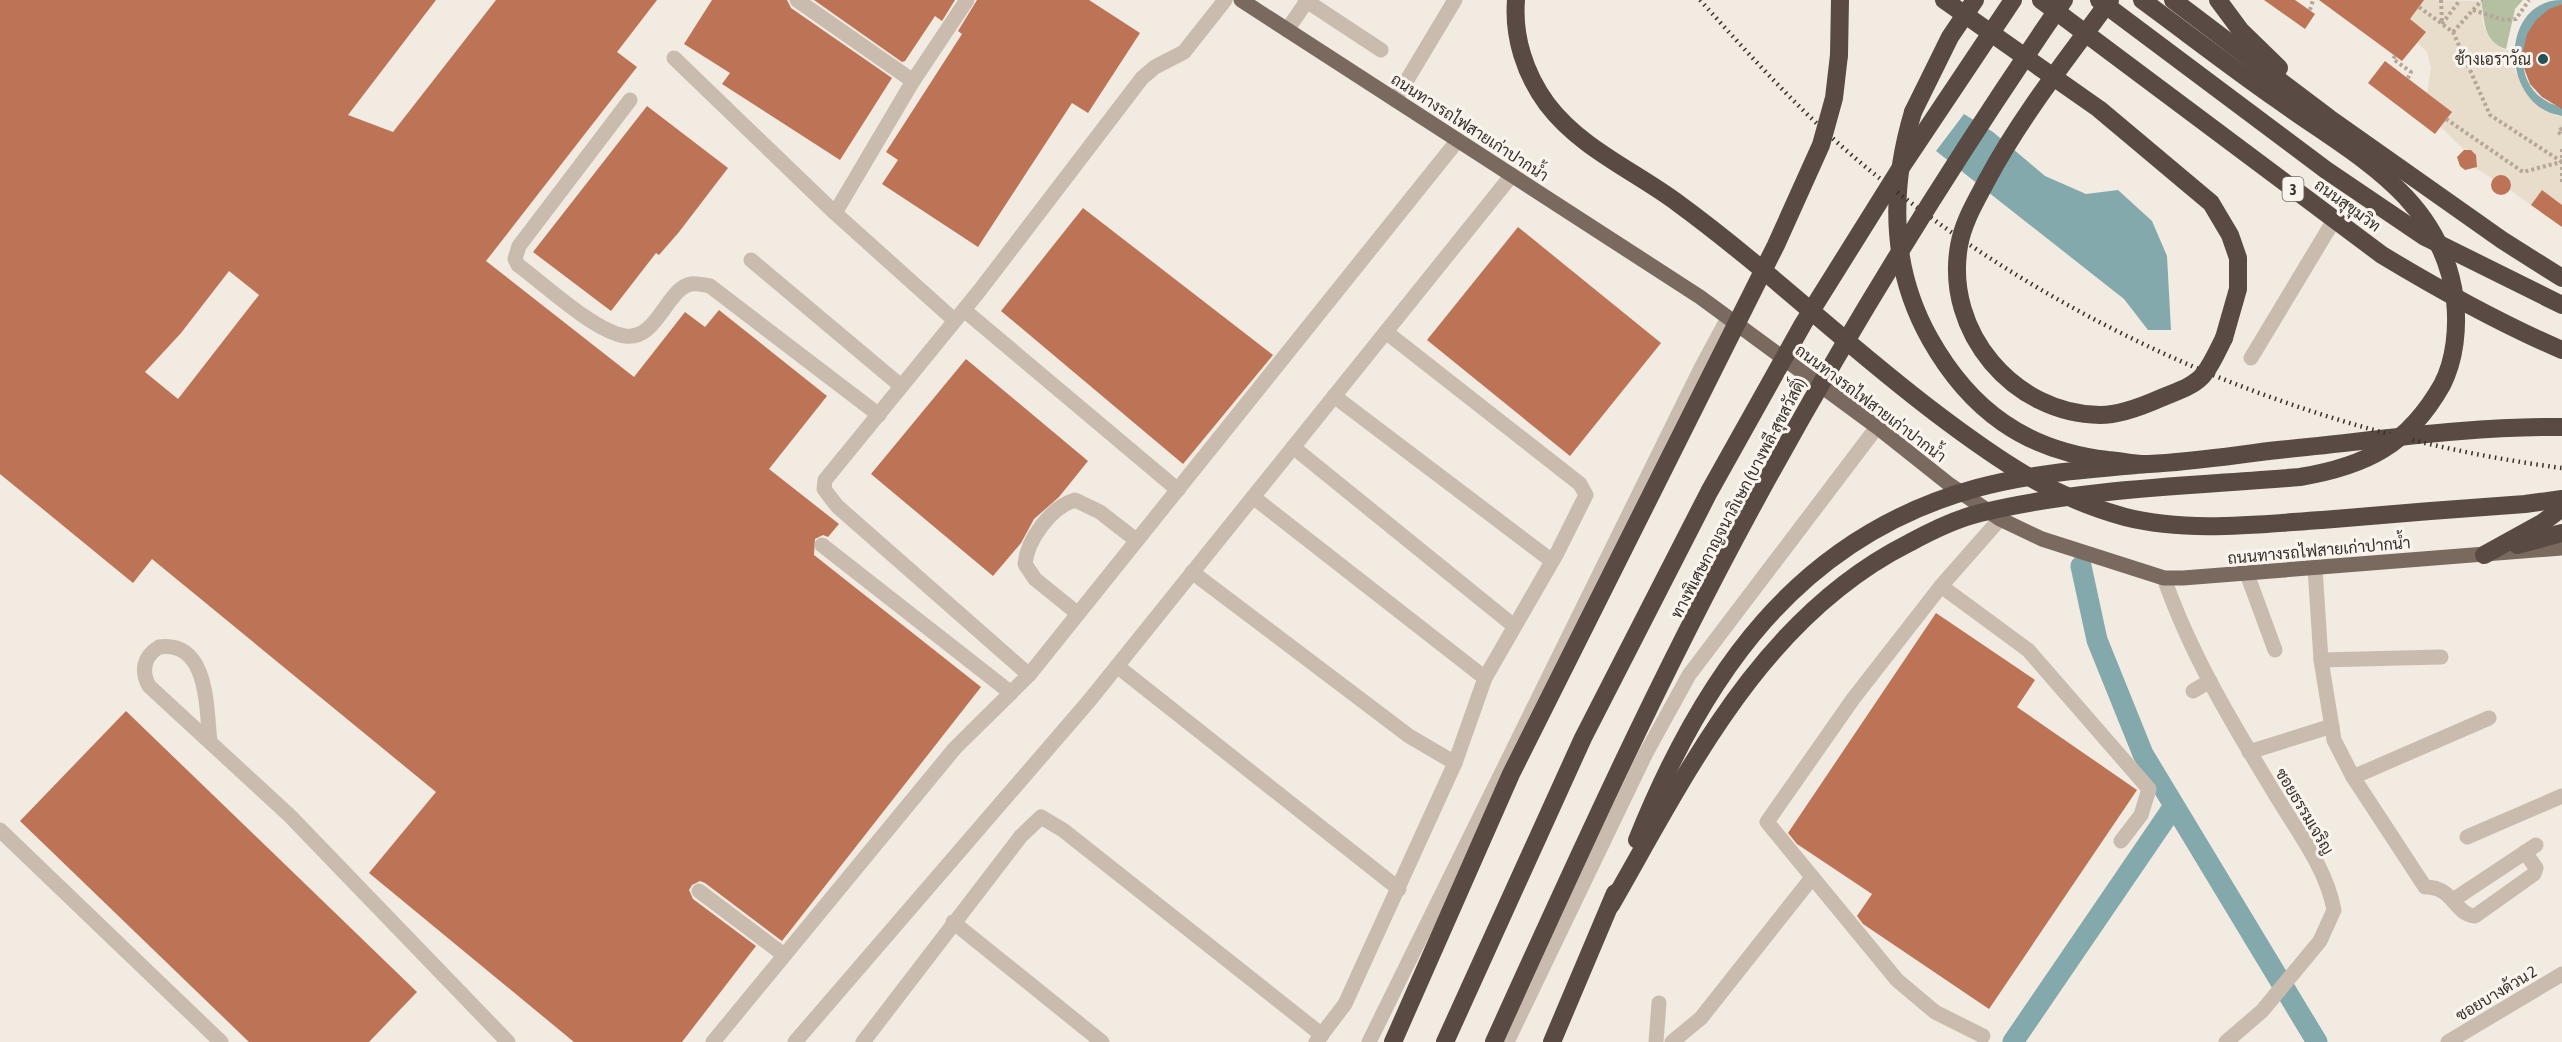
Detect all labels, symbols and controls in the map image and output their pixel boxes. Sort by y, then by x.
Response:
place label: ช้างเอราวัณ [2455,49,2531,68]
marker: ช้างเอราวัณ [2536,52,2550,66]
street label: ถนนทางรถไฟสายเก่าปากน้ำ [1388,65,1555,185]
street label: ถนนสุขุมวิท [2310,175,2384,237]
road number: 3 [2282,177,2304,201]
street label: ถนนทางรถไฟสายเก่าปากน้ำ [1792,337,1953,465]
street label: ทางพิเศษกาญจนาภิเษก (บางพลี-สุขสวัสดิ์) [1662,372,1812,623]
street label: ถนนทางรถไฟสายเก่าปากน้ำ [2226,528,2411,567]
street label: ซอยธรรมเจริญ [2271,765,2338,858]
street label: ซอยบางด้วน 2 [2452,961,2540,1024]

